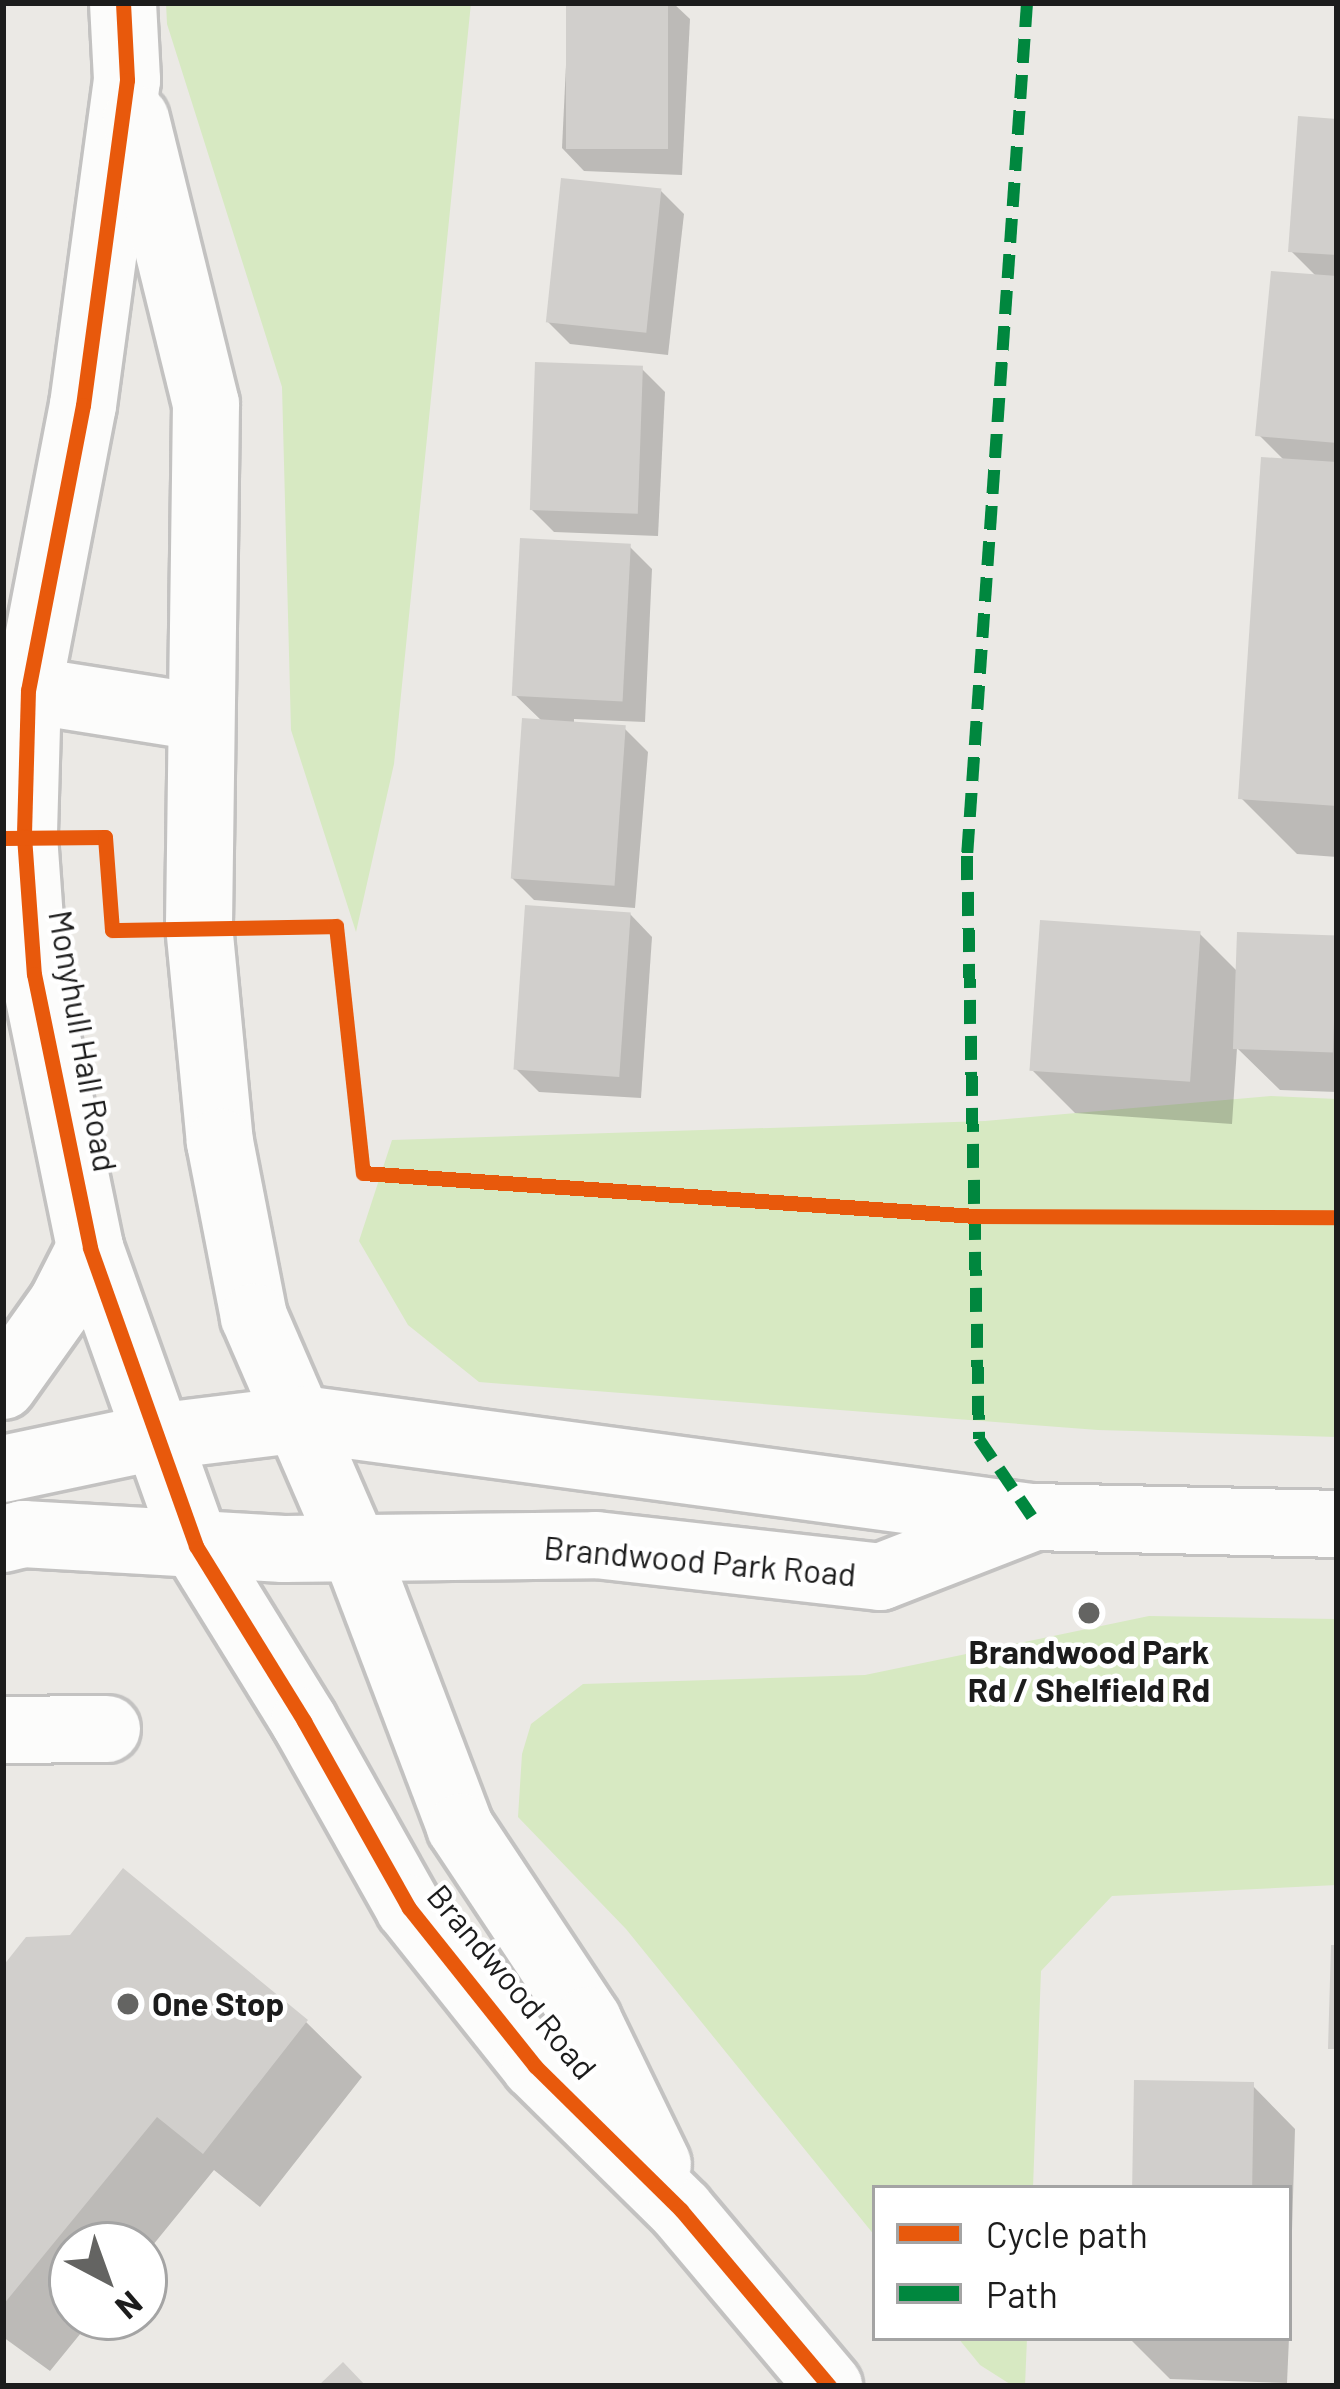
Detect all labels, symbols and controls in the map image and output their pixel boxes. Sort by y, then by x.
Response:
street label: Monyhull Hall Road [41,907,125,1175]
street label: Brandwood Park Road [542,1528,858,1594]
marker: Brandwood Park Rd / Shelfield Rd [1076,1600,1102,1626]
place label: Brandwood Park Rd / Shelfield Rd [968,1632,1210,1710]
street label: Brandwood Road [419,1877,605,2087]
place label: One Stop [152,1984,284,2024]
marker: One Stop [115,1991,141,2017]
legend [872,2185,1292,2341]
text: Cycle path [986,2212,1148,2255]
north arrow [48,2221,168,2341]
text: Path [986,2272,1058,2315]
text: N [108,2284,151,2328]

